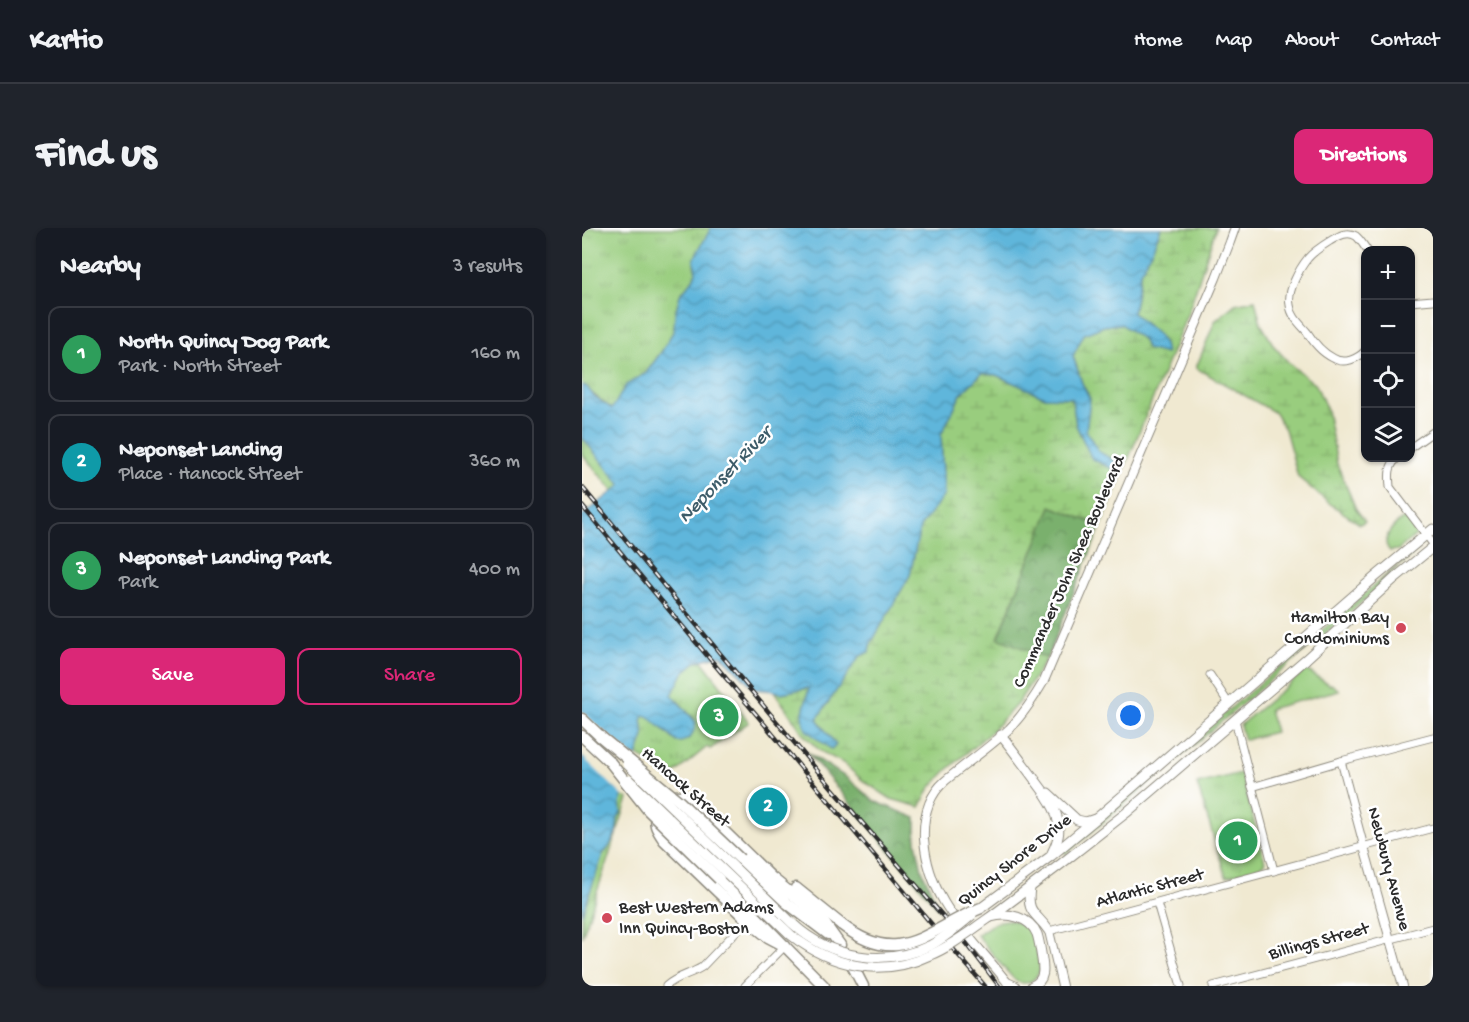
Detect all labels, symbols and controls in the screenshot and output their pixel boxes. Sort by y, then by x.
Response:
text: Kartio [30,25,103,58]
text: Home [1134,29,1182,54]
text: Map [1215,29,1252,54]
text: About [1285,29,1338,54]
text: Contact [1371,29,1439,54]
button: Directions [1294,129,1433,184]
text: Find us [36,132,156,181]
map controls [1361,246,1415,462]
button: + [1361,246,1415,300]
text: Nearby [60,252,141,283]
text: 3 results [453,256,522,279]
button: − [1361,300,1415,354]
text: North Quincy Dog Park [119,330,328,356]
text: 1 [77,343,86,366]
text: 160 m [471,343,520,366]
button: locate [1361,354,1415,408]
text: Park · North Street [119,356,280,379]
button: layers [1361,408,1415,462]
water label: Neponset River [674,420,780,529]
text: Neponset Landing [119,438,282,464]
text: 2 [77,451,86,474]
text: 360 m [469,451,520,474]
street label: Commander John Shea Boulevard [1009,451,1131,691]
text: Place · Hancock Street [119,464,301,487]
text: Neponset Landing Park [119,546,330,572]
text: 3 [76,559,87,582]
text: 400 m [469,559,520,582]
text: Park [119,572,157,595]
place label: Hamilton Bay Condominiums [1284,608,1390,650]
marker: Hamilton Bay Condominiums [1394,621,1408,635]
button: Save [60,648,285,705]
button: Share [297,648,522,705]
pin: 3 [700,694,738,740]
your location [1116,701,1145,730]
street label: Hancock Street [636,744,735,833]
pin: 2 [748,784,788,830]
street label: Newbury Avenue [1361,805,1415,934]
street label: Quincy Shore Drive [954,810,1077,912]
pin: 1 [1218,818,1258,864]
street label: Atlantic Street [1094,864,1207,913]
place label: Best Western Adams Inn Quincy-Boston [618,898,775,940]
marker: Best Western Adams Inn Quincy-Boston [600,911,614,925]
street label: Billings Street [1266,918,1373,966]

